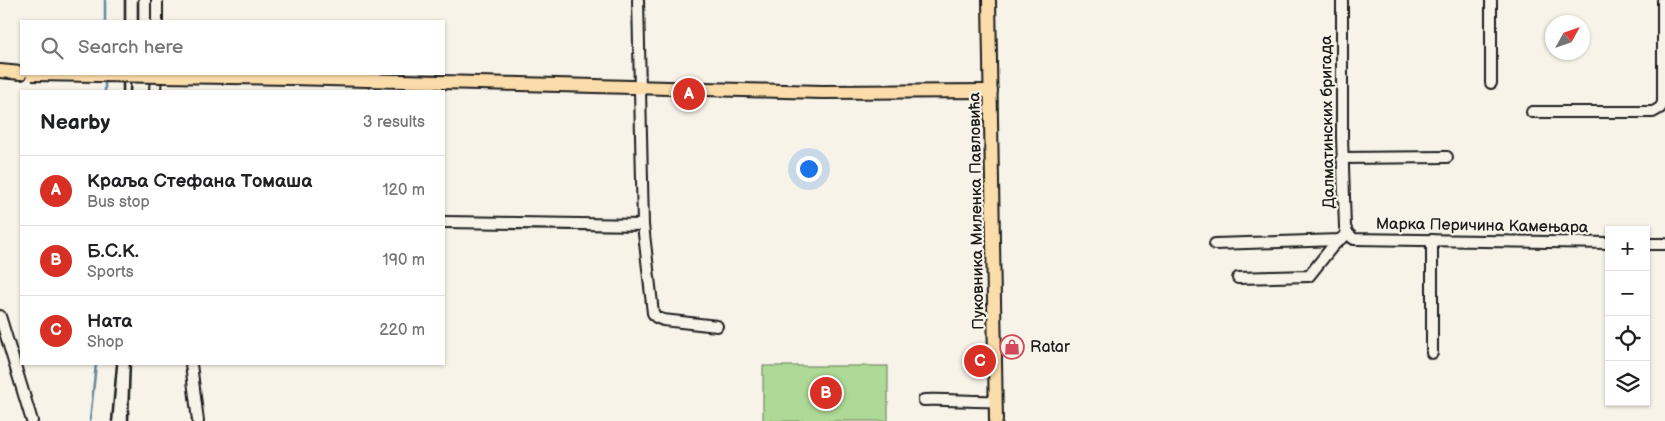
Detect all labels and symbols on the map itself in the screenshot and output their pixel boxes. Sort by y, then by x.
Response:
north arrow [1545,15,1590,60]
street label: Далматинских бригада [1317,35,1339,209]
pin: A [673,75,705,113]
street label: Пуковника Миленка Павловића [965,91,989,330]
your location [796,156,822,182]
street label: Марка Перичина Камењара [1376,215,1589,237]
shop icon: Ratar [999,334,1025,360]
place label: Ratar [1030,338,1070,357]
pin: C [964,342,996,380]
pin: B [810,374,842,412]

